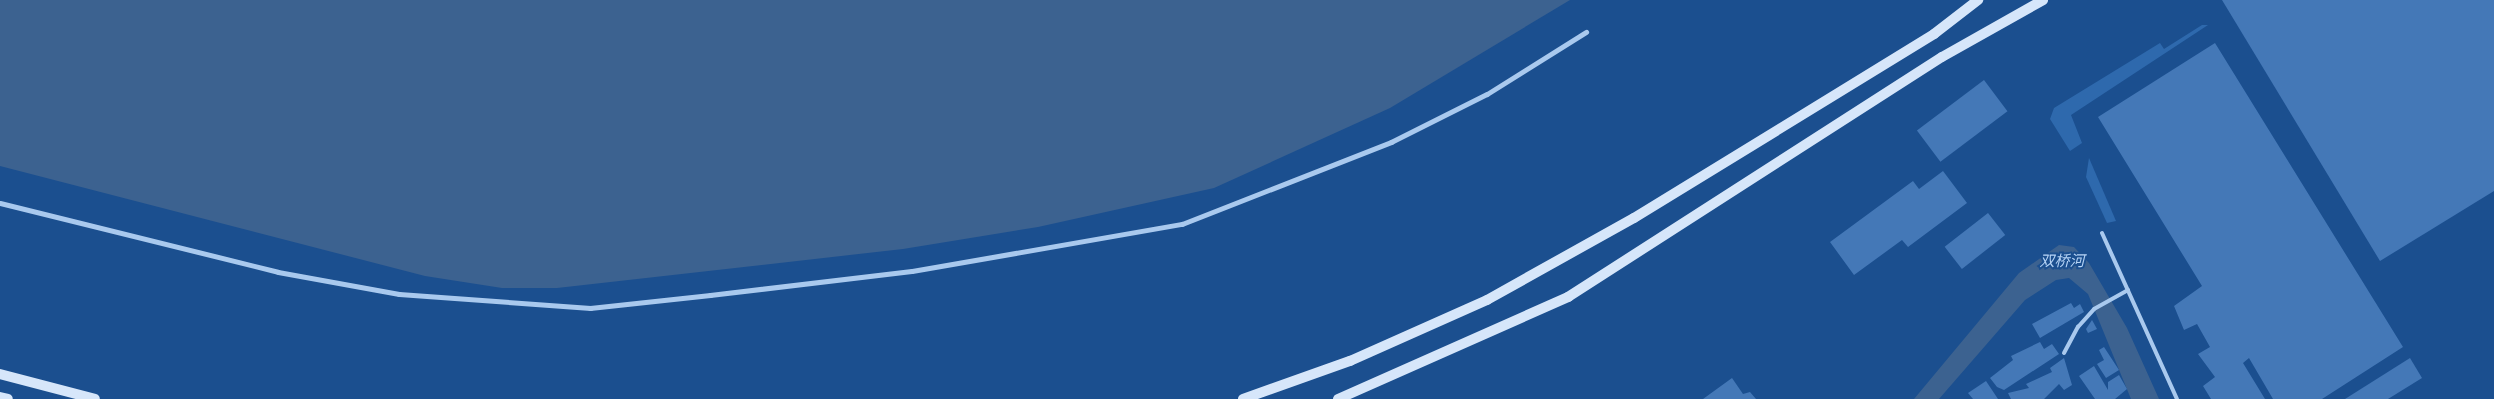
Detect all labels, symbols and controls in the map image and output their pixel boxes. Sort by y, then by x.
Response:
water label: 双桥河 [2040,253,2084,271]

